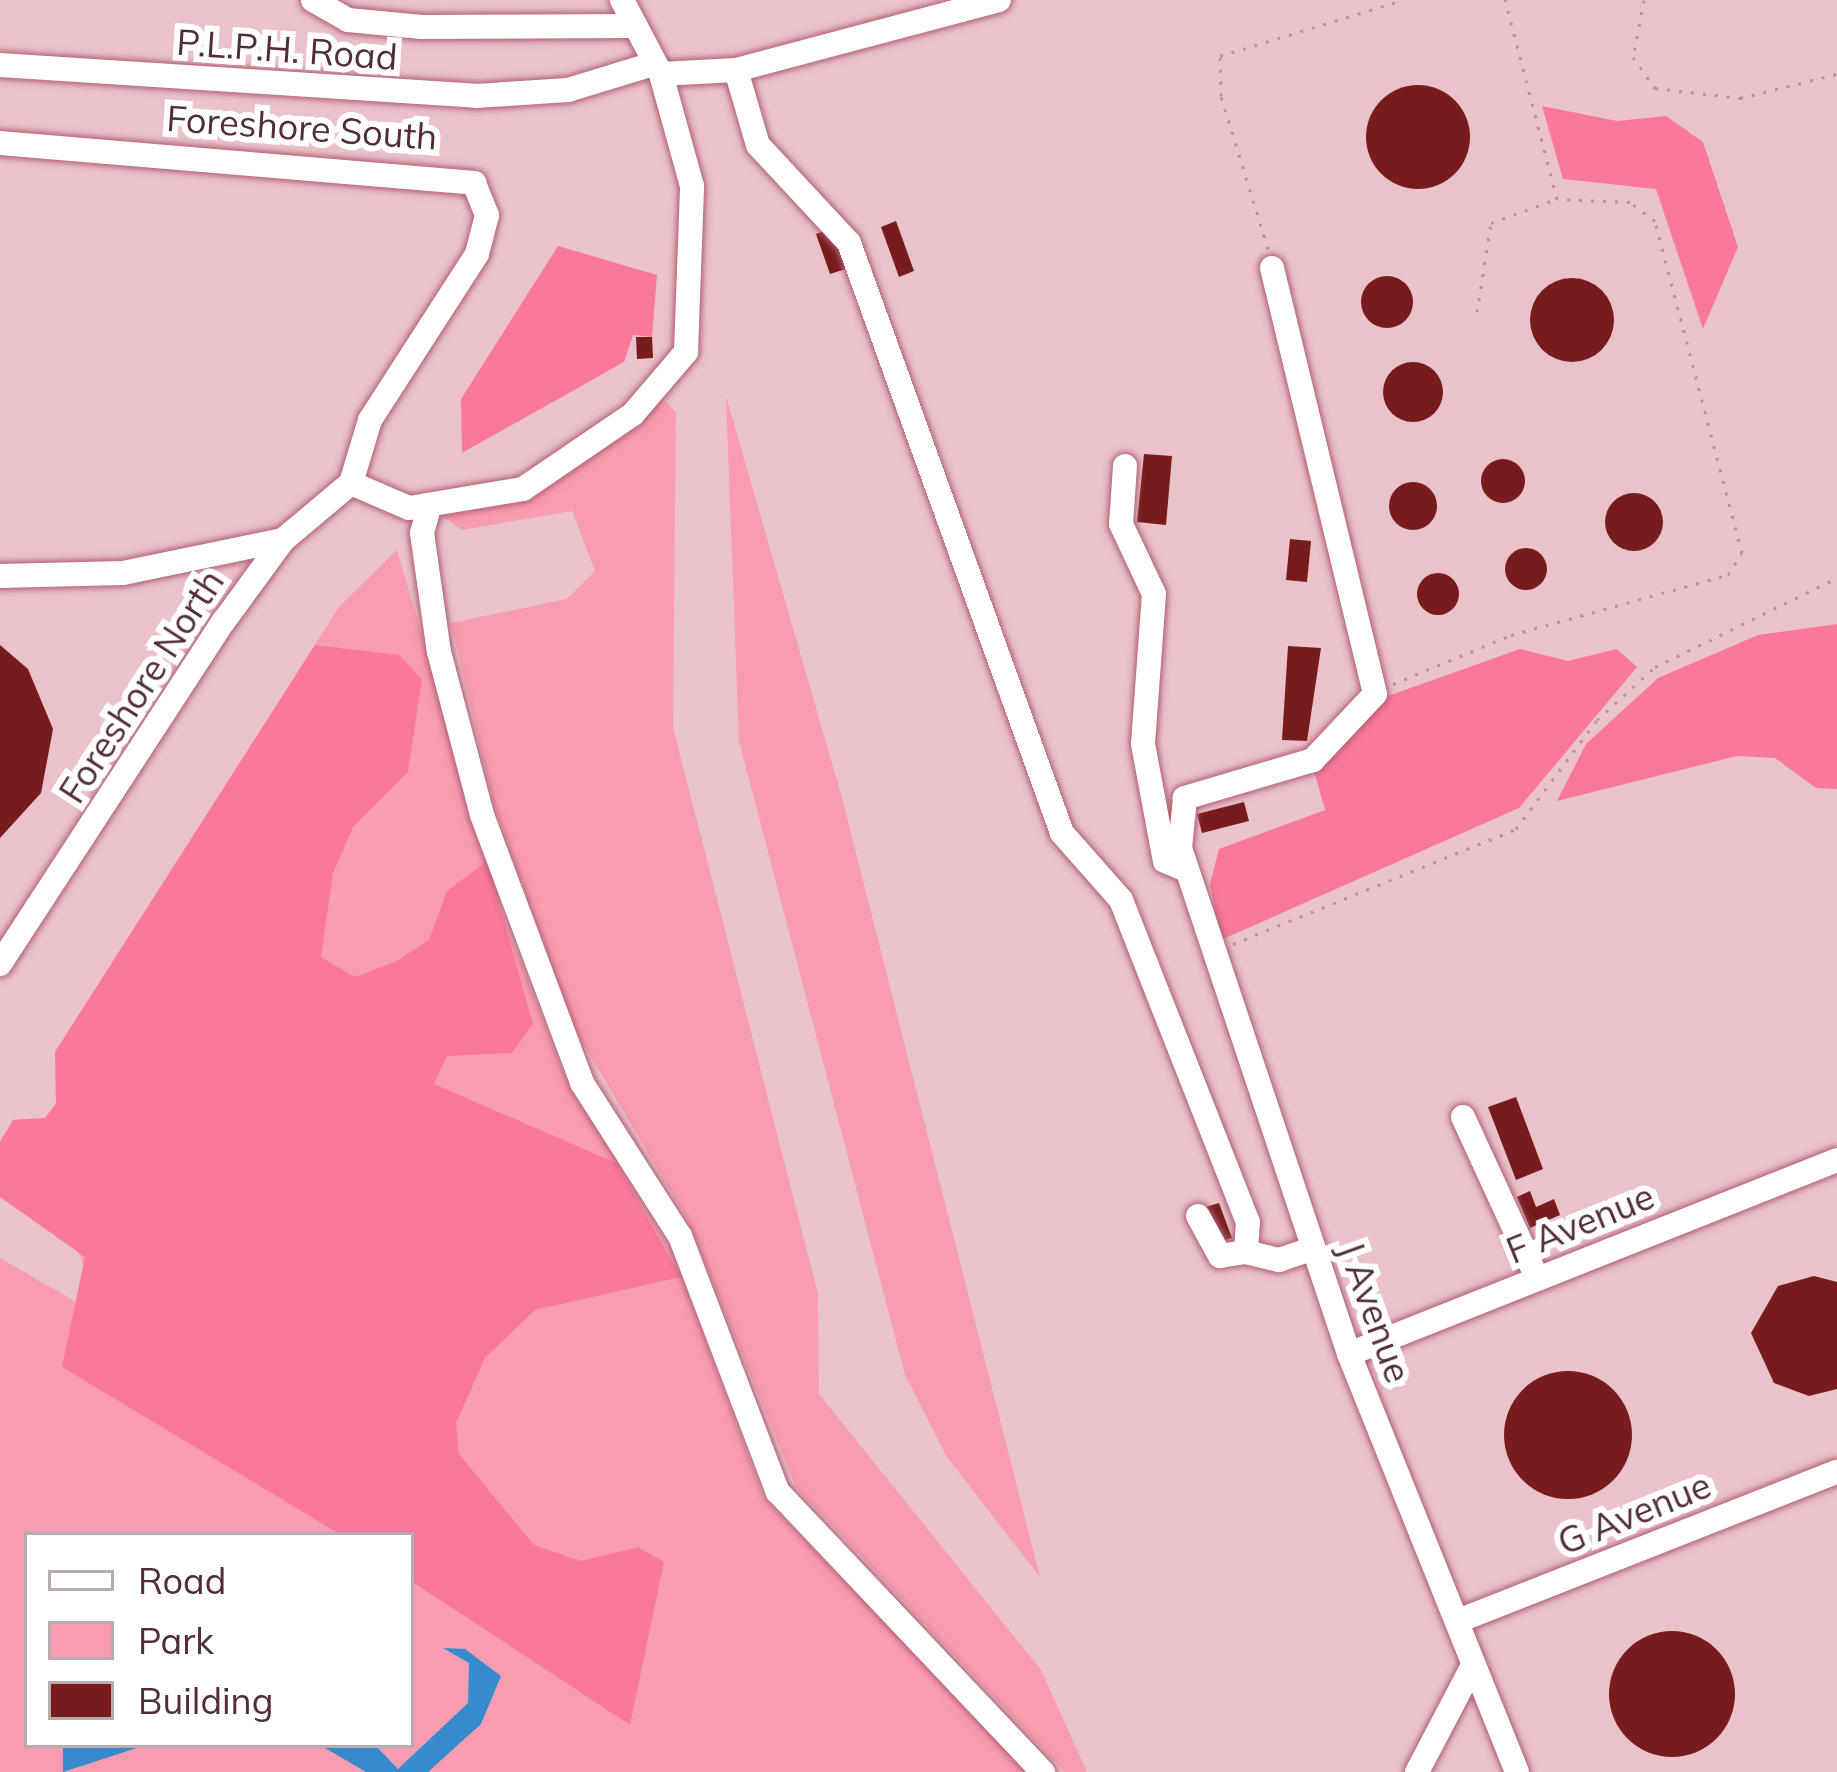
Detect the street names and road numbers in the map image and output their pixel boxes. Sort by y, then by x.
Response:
street label: P.L.P.H. Road [175,20,399,78]
street label: Foreshore South [165,96,439,158]
street label: Foreshore North [50,561,232,811]
street label: F Avenue [1500,1174,1660,1272]
street label: J Avenue [1330,1236,1420,1388]
street label: G Avenue [1551,1463,1717,1563]

